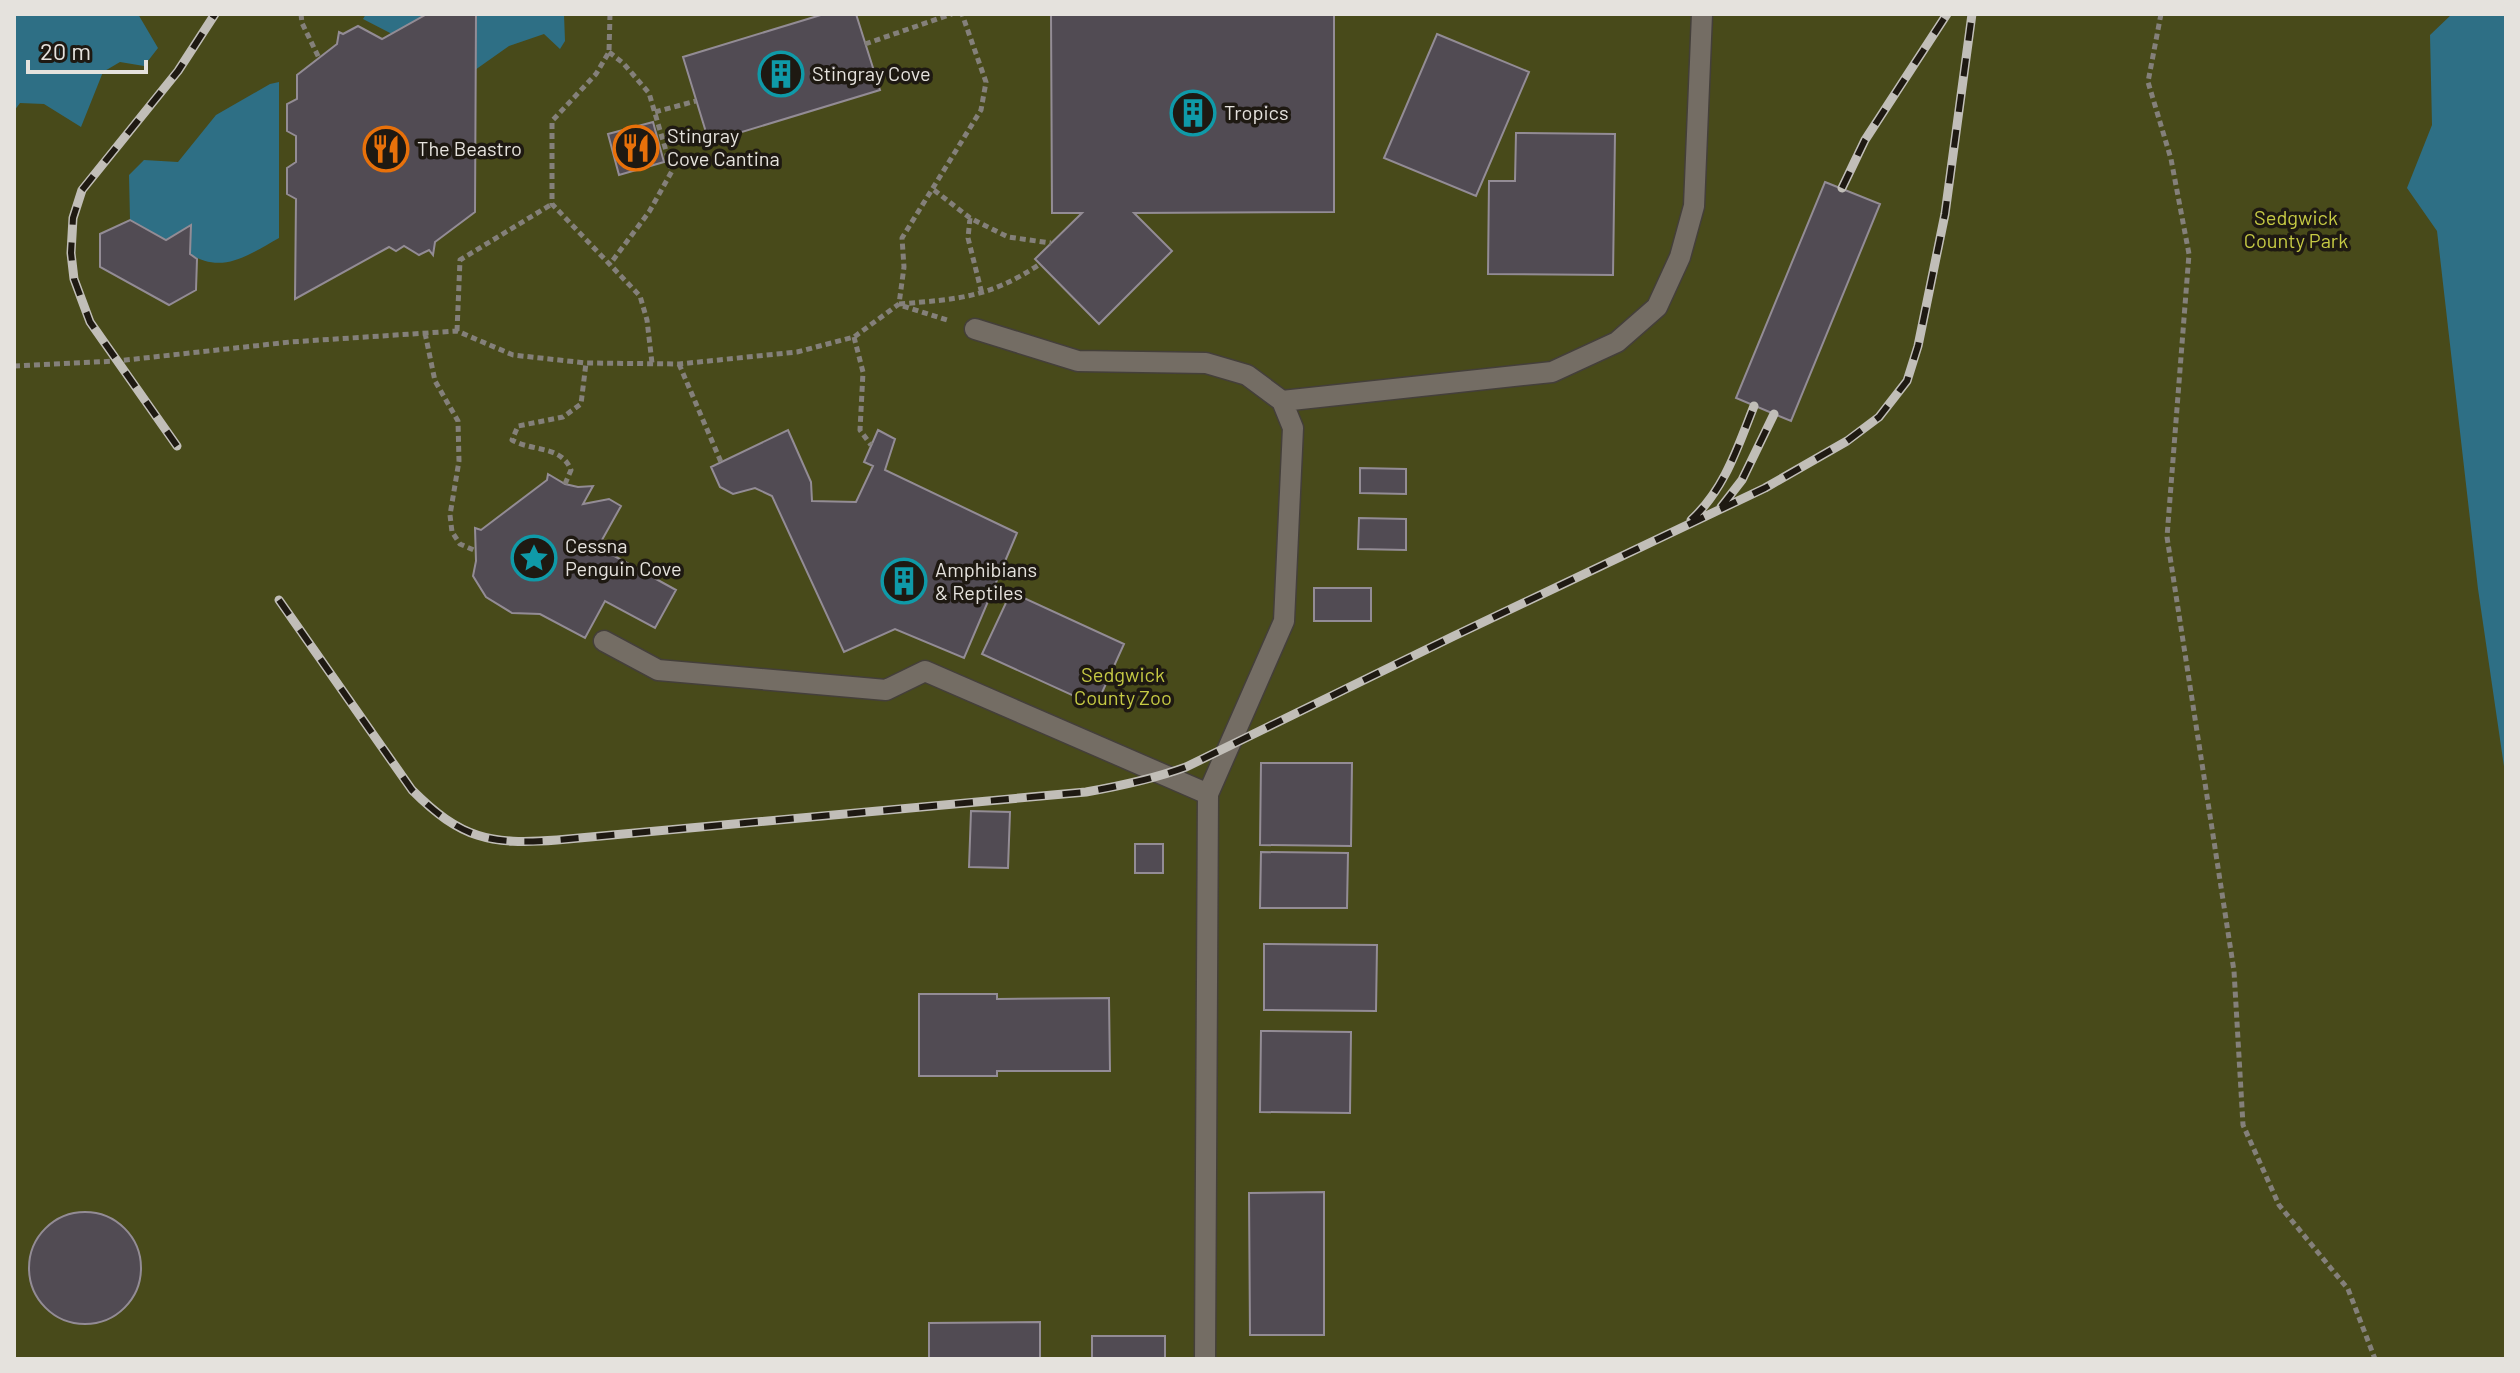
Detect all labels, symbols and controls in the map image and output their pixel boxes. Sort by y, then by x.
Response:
scale bar [28,24,146,74]
text: 20 m [40,36,91,65]
building icon: Stingray Cove [757,50,805,98]
place label: Stingray Cove [812,61,931,85]
building icon: Tropics [1169,89,1217,137]
place label: Tropics [1224,100,1289,124]
place label: Stingray Cove Cantina [667,123,780,170]
restaurant icon: Stingray Cove Cantina [612,124,660,172]
restaurant icon: The Beastro [362,125,410,173]
place label: The Beastro [417,136,522,160]
park label: Sedgwick County Park [2244,205,2348,252]
place label: Cessna Penguin Cove [565,533,682,580]
place icon: Cessna Penguin Cove [510,534,558,582]
building icon: Amphibians & Reptiles [880,557,928,605]
place label: Amphibians & Reptiles [935,557,1037,604]
park label: Sedgwick County Zoo [1074,662,1172,709]

